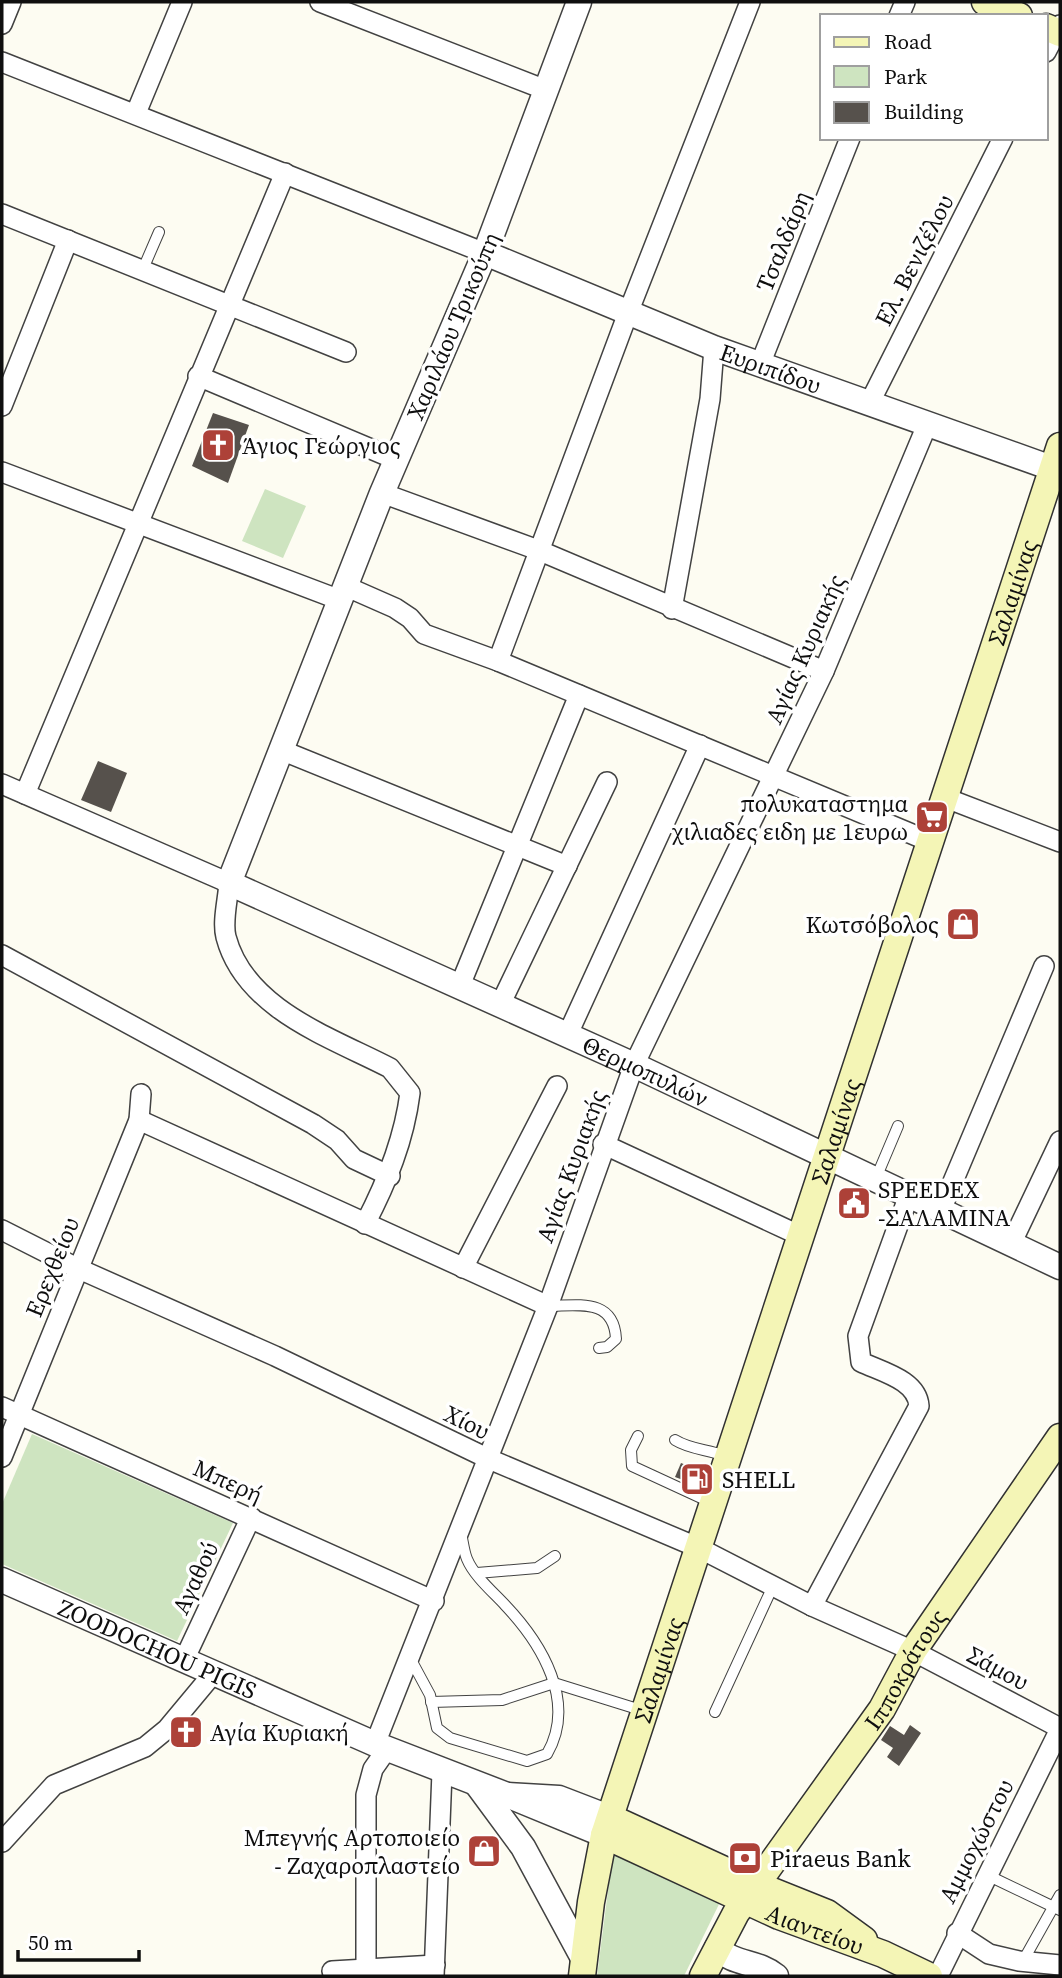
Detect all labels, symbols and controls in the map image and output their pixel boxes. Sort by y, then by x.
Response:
legend [820,14,1048,140]
text: Road [884,27,932,56]
text: Park [884,62,928,91]
text: Building [884,97,963,126]
street label: Τσαλδάρη [748,186,818,296]
street label: Ελ. Βενιζέλου [867,189,961,331]
street label: Χαριλάου Τρικούπη [399,227,507,425]
street label: Ευριπίδου [716,335,826,401]
church icon: Άγιος Γεώργιος [199,426,237,464]
place label: Άγιος Γεώργιος [242,429,401,462]
street label: Σαλαμίνας [979,535,1045,649]
street label: Αγίας Κυριακής [757,569,853,729]
place label: πολυκαταστημα χιλιαδες ειδη με 1ευρω [672,787,908,848]
supermarket icon: πολυκαταστημα χιλιαδες ειδη με 1ευρω [913,798,951,836]
shop icon: Κωτσόβολος [944,905,982,943]
place label: Κωτσόβολος [806,908,939,941]
street label: Θερμοπυλών [577,1028,714,1114]
street label: Σαλαμίνας [802,1074,868,1188]
street label: Αγίας Κυριακής [528,1085,614,1247]
place label: SPEEDEX -ΣΑΛΑΜΙΝΑ [878,1173,1010,1234]
public building icon: SPEEDEX -ΣΑΛΑΜΙΝΑ [835,1184,873,1222]
street label: Ερεχθείου [17,1212,87,1322]
street label: Χίου [439,1397,495,1447]
street label: Μπερή [188,1451,268,1511]
fuel station icon: SHELL [678,1460,716,1498]
place label: SHELL [722,1463,796,1496]
street label: Αγαθού [164,1536,226,1620]
street label: ZOODOCHOU PIGIS [53,1590,262,1707]
street label: Ιπποκράτους [856,1602,954,1736]
street label: Σαλαμίνας [626,1612,691,1727]
street label: Σάμου [961,1638,1035,1698]
church icon: Αγία Κυριακή [167,1713,205,1751]
place label: Αγία Κυριακή [210,1716,349,1749]
street label: Αμμοχώστου [931,1773,1021,1909]
place label: Μπεγνής Αρτοποιείο - Ζαχαροπλαστείο [244,1821,460,1882]
shop icon: Μπεγνής Αρτοποιείο - Ζαχαροπλαστείο [465,1832,503,1870]
bank icon: Piraeus Bank [726,1839,764,1877]
place label: Piraeus Bank [770,1842,912,1875]
street label: Αιαντείου [761,1896,868,1962]
scale bar [18,1918,138,1962]
text: 50 m [28,1928,73,1957]

